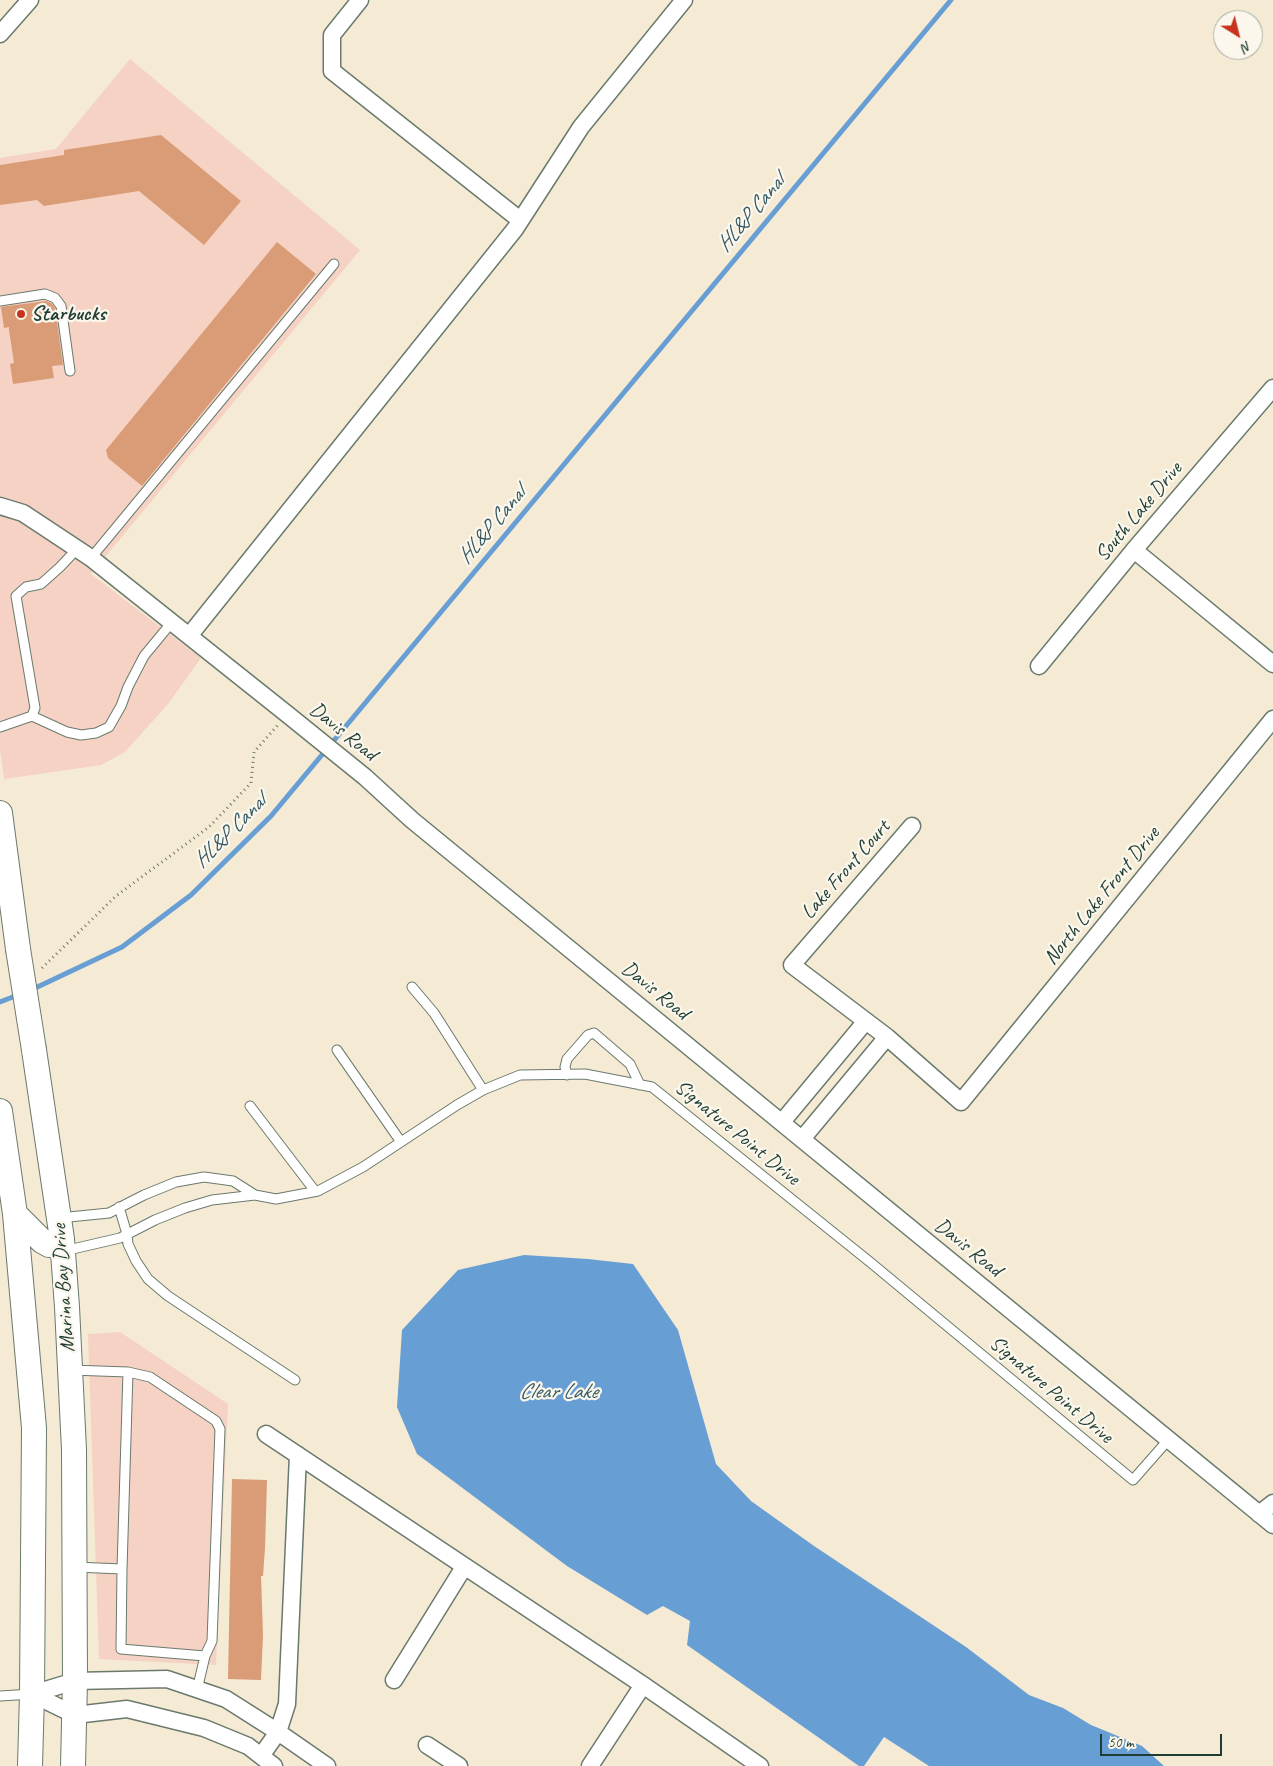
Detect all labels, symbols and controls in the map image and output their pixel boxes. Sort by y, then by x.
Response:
north arrow [1213,10,1263,60]
text: N [1238,37,1255,56]
water label: HL&P Canal [711,170,791,258]
place label: Starbucks [31,301,106,327]
marker: Starbucks [15,308,27,320]
street label: South Lake Drive [1090,457,1188,567]
water label: HL&P Canal [452,482,532,570]
street label: Davis Road [304,697,382,767]
water label: HL&P Canal [188,790,272,874]
street label: Lake Front Court [796,815,896,925]
street label: North Lake Front Drive [1039,822,1165,970]
street label: Davis Road [616,956,694,1026]
street label: Signature Point Drive [669,1075,805,1191]
street label: Davis Road [929,1213,1007,1283]
street label: Marina Bay Drive [47,1223,81,1353]
street label: Signature Point Drive [984,1331,1118,1449]
water label: Clear Lake [519,1379,597,1405]
scale bar [1103,1724,1226,1756]
text: 50 m [1108,1733,1134,1752]

